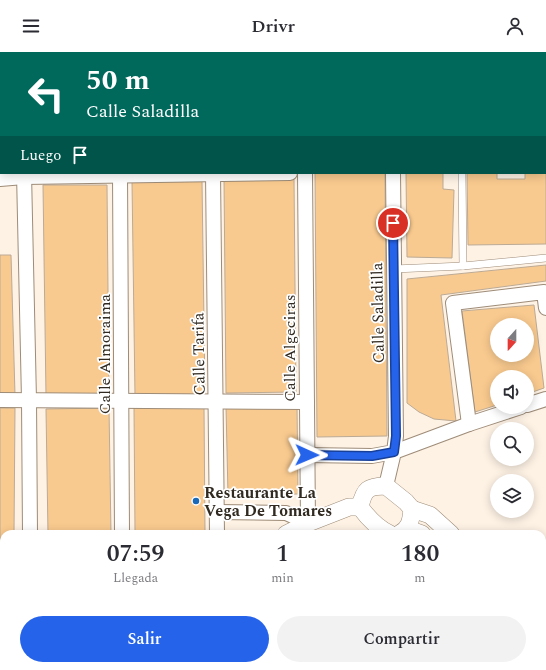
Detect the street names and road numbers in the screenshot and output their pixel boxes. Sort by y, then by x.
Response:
street label: Calle Saladilla [365,262,391,364]
street label: Calle Almoraima [93,294,117,414]
street label: Calle Algeciras [278,294,302,402]
street label: Calle Tarifa [186,312,212,396]

